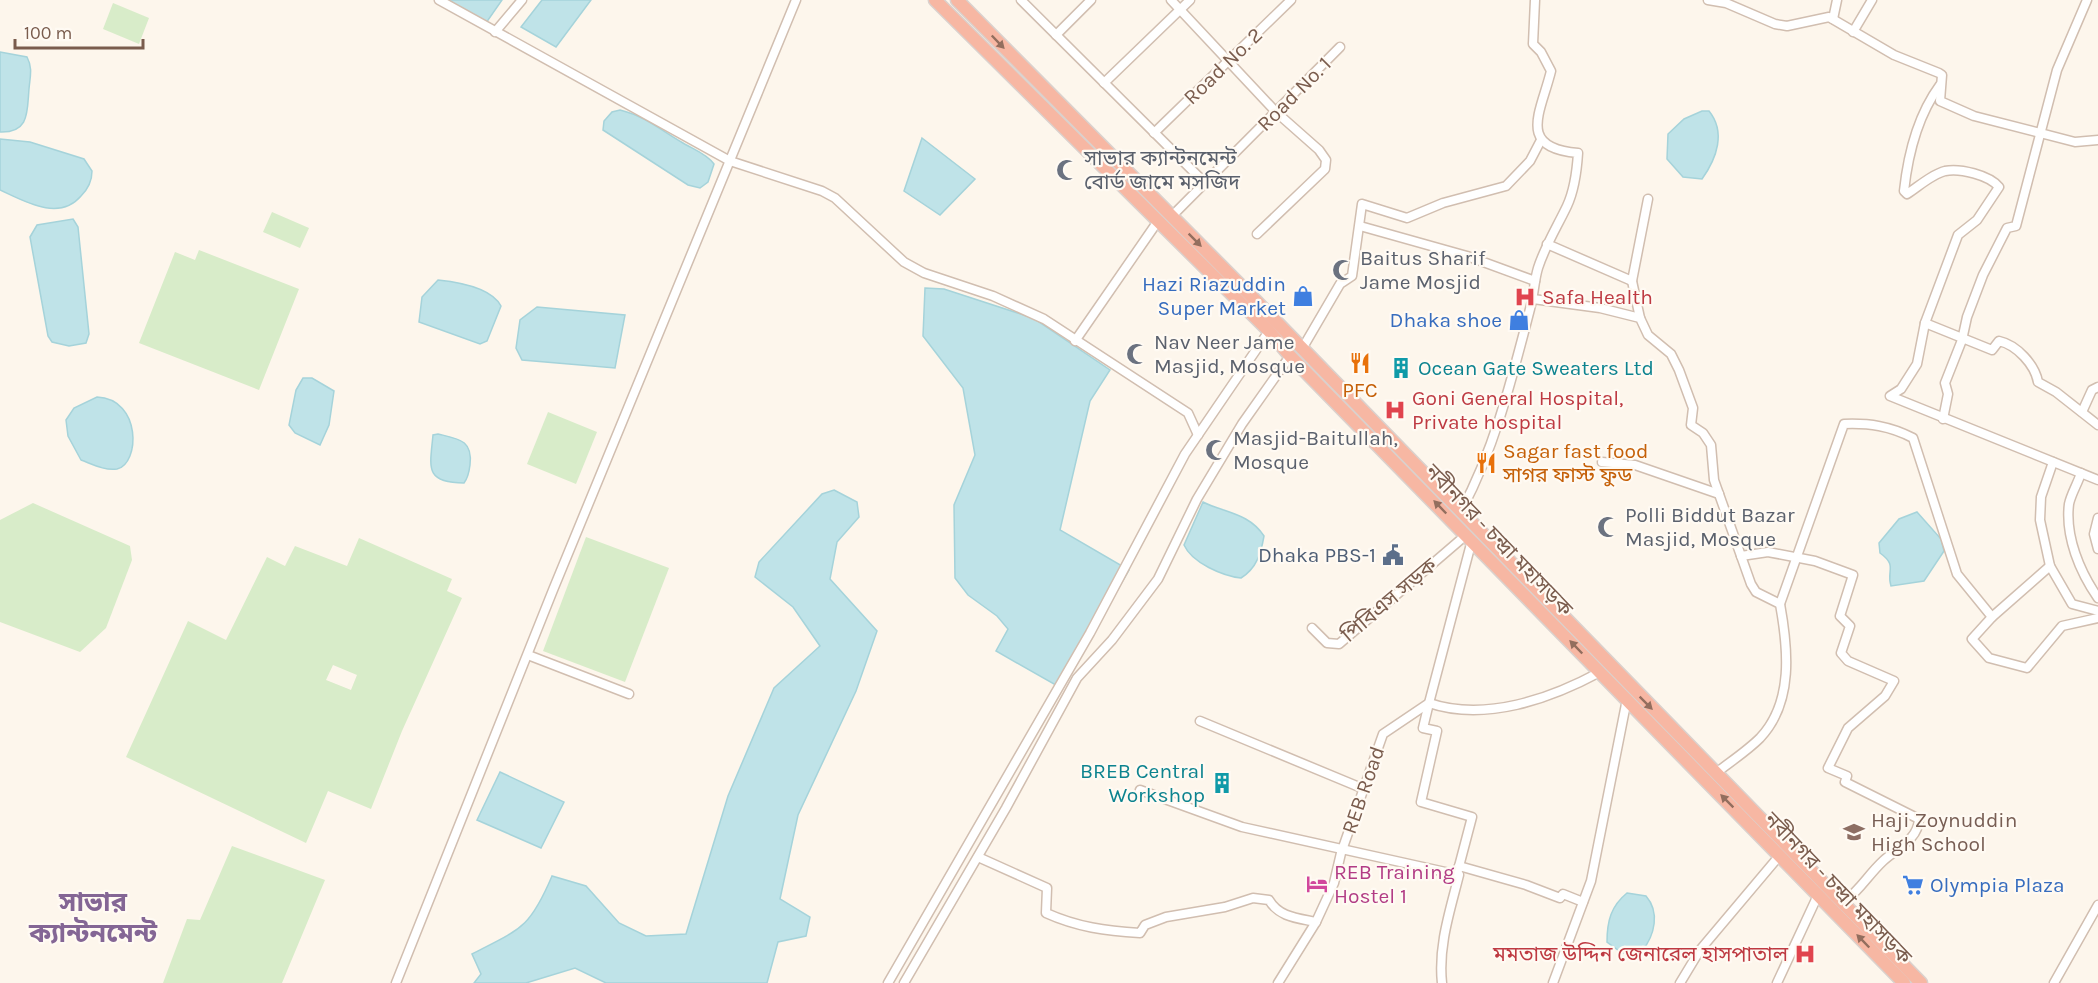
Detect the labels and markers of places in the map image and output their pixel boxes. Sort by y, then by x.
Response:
place label: সাভার ক্যান্টনমেন্ট বোর্ড জামে মসজিদ [1083,146,1240,194]
mosque icon: সাভার ক্যান্টনমেন্ট বোর্ড জামে মসজিদ [1055,158,1079,182]
place label: Baitus Sharif Jame Mosjid [1360,246,1486,294]
mosque icon: Baitus Sharif Jame Mosjid [1331,258,1355,282]
place label: Hazi Riazuddin Super Market [1142,272,1286,320]
shop icon: Hazi Riazuddin Super Market [1291,284,1315,308]
hospital icon: Safa Health [1513,285,1537,309]
place label: Safa Health [1542,285,1653,309]
place label: Dhaka shoe [1390,308,1502,332]
shop icon: Dhaka shoe [1507,308,1531,332]
place label: Nav Neer Jame Masjid, Mosque [1154,330,1305,378]
mosque icon: Nav Neer Jame Masjid, Mosque [1125,342,1149,366]
restaurant icon: PFC [1348,351,1372,375]
building icon: Ocean Gate Sweaters Ltd [1389,356,1413,380]
place label: Ocean Gate Sweaters Ltd [1418,356,1654,380]
place label: PFC [1342,378,1378,402]
place label: Goni General Hospital, Private hospital [1412,386,1624,434]
hospital icon: Goni General Hospital, Private hospital [1383,398,1407,422]
place label: Masjid-Baitullah, Mosque [1233,426,1398,474]
mosque icon: Masjid-Baitullah, Mosque [1204,438,1228,462]
place label: Sagar fast food সাগর ফাস্ট ফুড [1502,439,1649,487]
restaurant icon: Sagar fast food সাগর ফাস্ট ফুড [1474,451,1498,475]
place label: Polli Biddut Bazar Masjid, Mosque [1625,503,1795,551]
mosque icon: Polli Biddut Bazar Masjid, Mosque [1596,515,1620,539]
place label: Dhaka PBS-1 [1258,543,1376,567]
public building icon: Dhaka PBS-1 [1381,543,1405,567]
place label: BREB Central Workshop [1080,759,1205,807]
building icon: BREB Central Workshop [1210,771,1234,795]
place label: Haji Zoynuddin High School [1871,808,2017,856]
school or university icon: Haji Zoynuddin High School [1842,820,1866,844]
place label: REB Training Hostel 1 [1334,860,1455,908]
hotel icon: REB Training Hostel 1 [1305,872,1329,896]
supermarket icon: Olympia Plaza [1901,873,1925,897]
place label: Olympia Plaza [1930,873,2065,897]
place label: মমতাজ উদ্দিন জেনারেল হাসপাতাল [1492,942,1789,966]
hospital icon: মমতাজ উদ্দিন জেনারেল হাসপাতাল [1793,942,1817,966]

